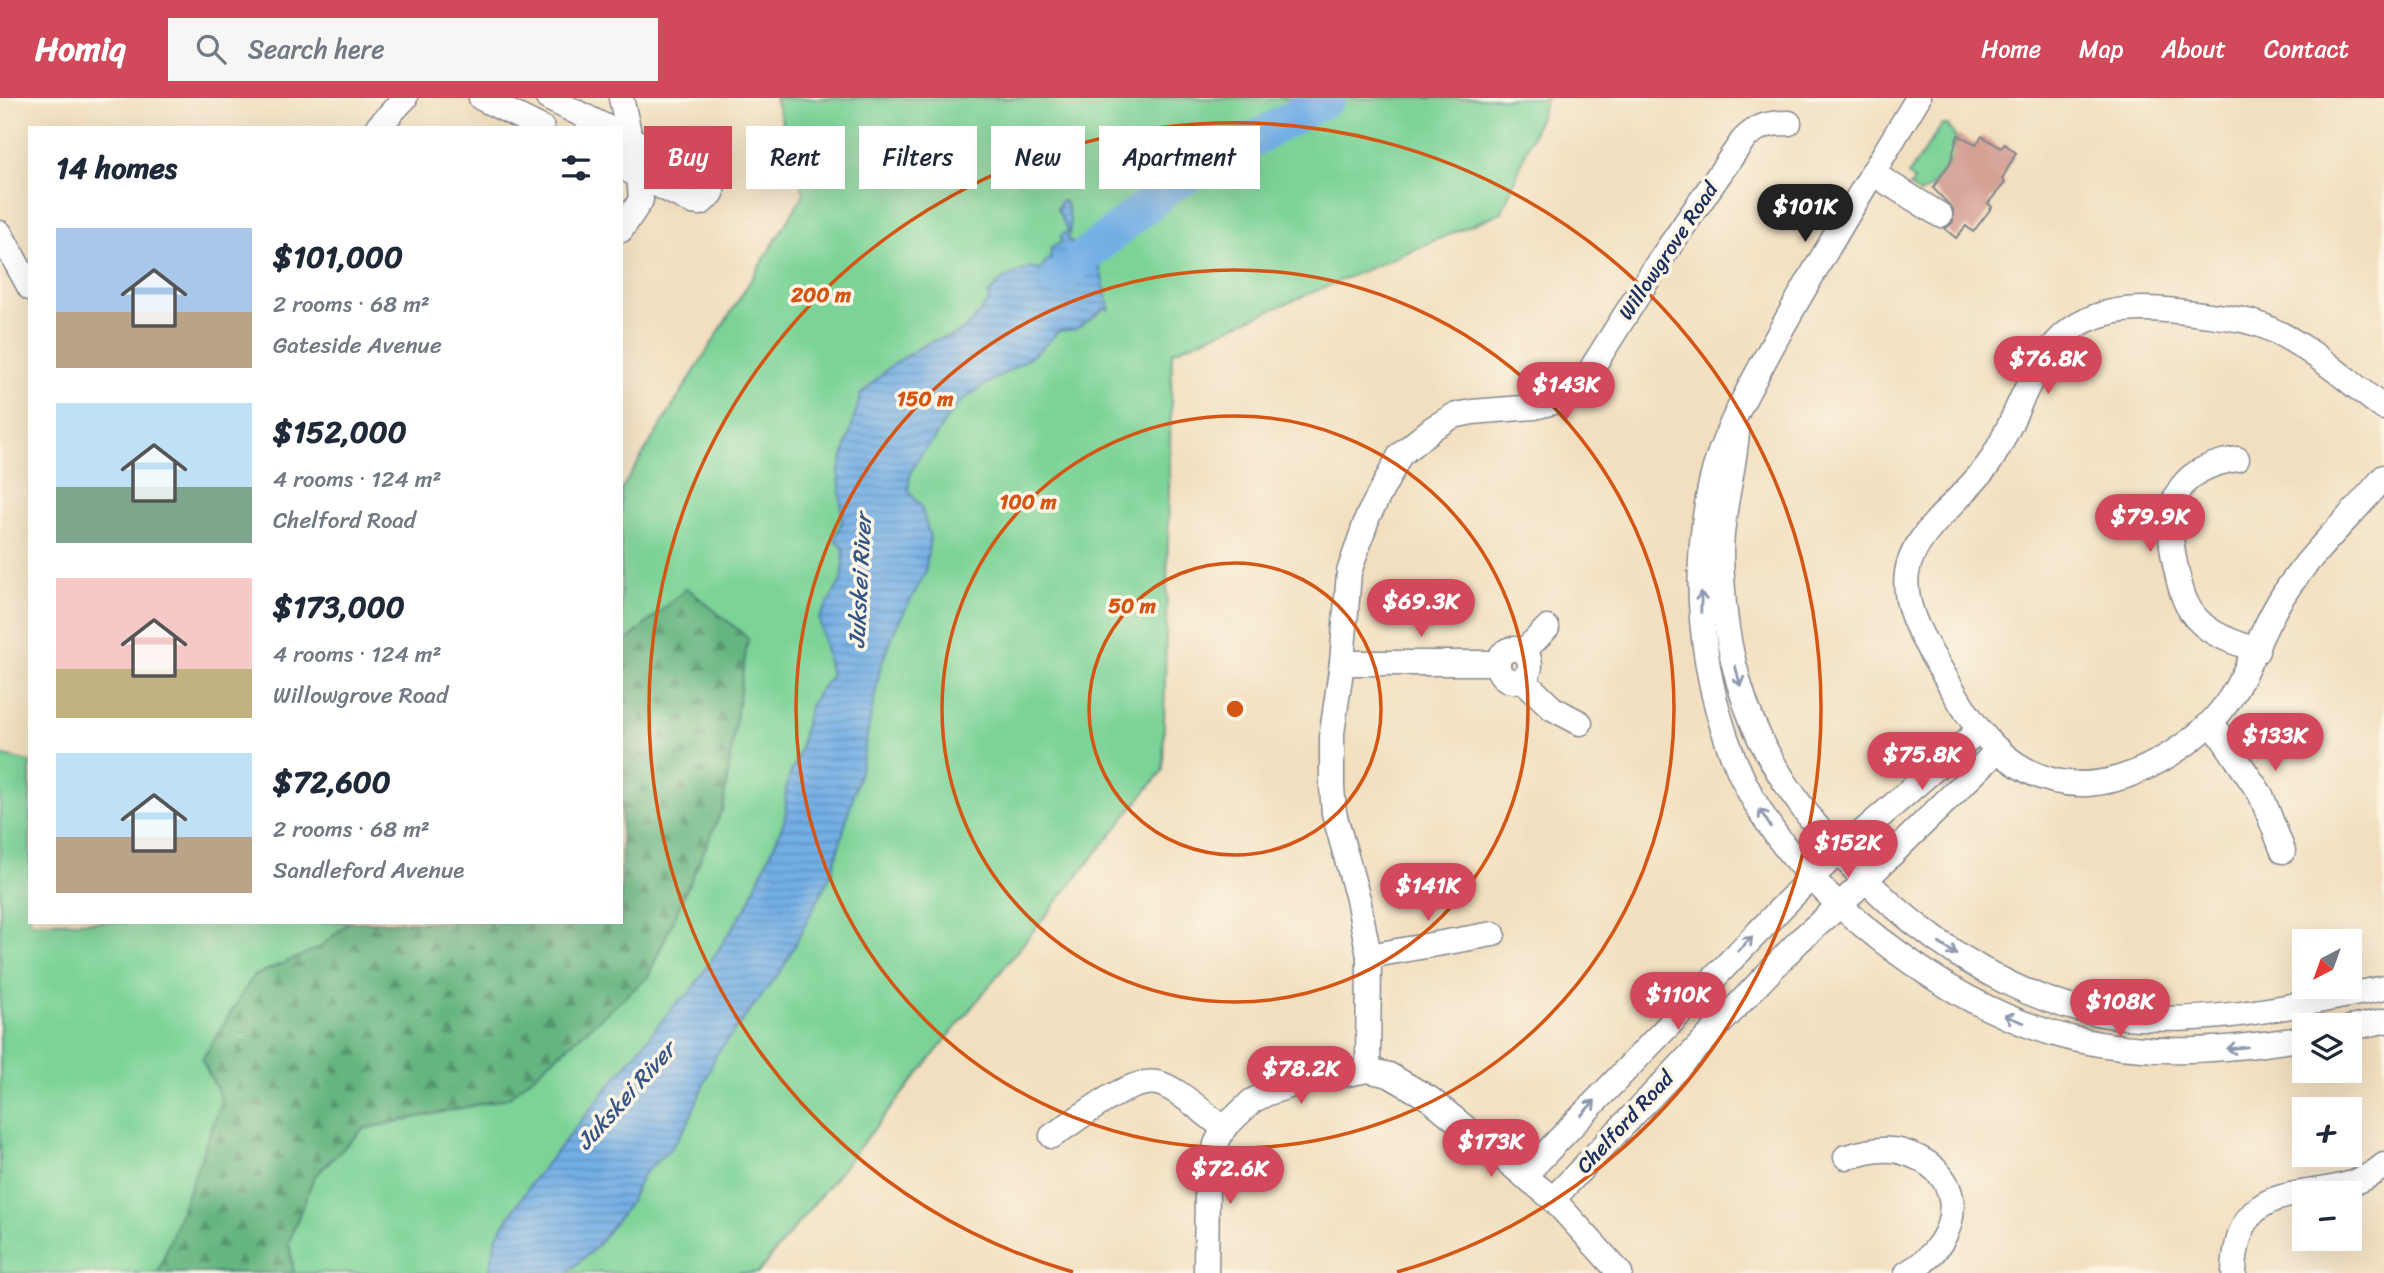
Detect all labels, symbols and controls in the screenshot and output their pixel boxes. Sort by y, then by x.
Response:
search box [168,18,658,81]
text: Homiq [35,20,126,78]
text: Search here [248,26,385,72]
text: Home [1981,28,2041,70]
text: Map [2079,28,2123,70]
text: About [2161,28,2226,70]
text: Contact [2264,28,2349,70]
icon: search [192,30,230,68]
chip: Buy [644,126,732,189]
chip: Rent [746,126,845,189]
chip: Filters [859,126,977,189]
chip: New [991,126,1085,189]
chip: Apartment [1099,126,1260,189]
text: 14 homes [56,141,177,195]
icon: filters [557,149,595,187]
street label: Willowgrove Road [1608,173,1730,328]
pin: $101K [1756,184,1854,244]
text: $101K [1773,186,1837,227]
text: $101,000 [273,230,403,284]
icon: home [112,256,196,340]
text: 200 m [790,276,852,314]
text: 2 rooms · 68 m² [273,284,430,325]
text: Gateside Avenue [273,325,442,366]
pin: $76.8K [1991,336,2105,396]
text: $76.8K [2010,338,2086,379]
pin: $143K [1517,362,1615,422]
text: $143K [1533,364,1599,405]
text: 150 m [897,380,954,418]
text: $152,000 [273,405,407,459]
icon: home [112,431,196,515]
text: 4 rooms · 124 m² [273,459,442,500]
text: 100 m [999,483,1057,521]
pin: $79.9K [2093,494,2207,554]
text: $79.9K [2111,496,2189,537]
text: Chelford Road [273,500,416,541]
water label: Jukskei River [836,508,884,649]
text: $173,000 [273,580,405,634]
pin: $69.3K [1364,580,1478,639]
text: $69.3K [1383,581,1459,622]
text: 50 m [1108,587,1157,625]
one-way arrow [1695,591,1708,614]
icon: home [112,606,196,690]
text: 4 rooms · 124 m² [273,634,442,675]
one-way arrow [1733,664,1746,686]
text: Willowgrove Road [273,675,448,716]
centre of rings [1223,697,1247,721]
pin: $133K [2226,714,2324,773]
text: $133K [2243,715,2307,756]
pin: $75.8K [1865,732,1979,792]
text: $75.8K [1883,734,1961,775]
text: $72,600 [273,755,391,809]
icon: home [112,781,196,865]
one-way arrow [1757,808,1771,828]
text: 2 rooms · 68 m² [273,809,430,850]
pin: $152K [1799,820,1897,880]
text: $152K [1815,822,1881,863]
text: Sandleford Avenue [273,850,464,891]
pin: $141K [1379,864,1477,923]
text: $141K [1396,865,1460,906]
north arrow [2292,929,2362,999]
map controls [2292,929,2362,1251]
one-way arrow [1737,936,1754,953]
one-way arrow [1938,942,1957,956]
pin: $110K [1629,972,1727,1032]
text: $110K [1646,974,1710,1015]
pin: $108K [2071,979,2169,1039]
text: $108K [2086,981,2154,1022]
one-way arrow [2004,1012,2026,1024]
button: layers [2292,1013,2362,1083]
water label: Jukskei River [566,1029,689,1160]
one-way arrow [2227,1042,2249,1055]
pin: $78.2K [1244,1046,1358,1106]
text: $78.2K [1263,1048,1339,1089]
street label: Chelford Road [1567,1060,1685,1183]
button: + [2292,1097,2362,1167]
one-way arrow [1579,1100,1596,1118]
pin: $173K [1442,1119,1540,1179]
text: $173K [1458,1121,1524,1162]
pin: $72.6K [1173,1146,1287,1206]
text: $72.6K [1192,1148,1268,1189]
button: − [2292,1181,2362,1251]

